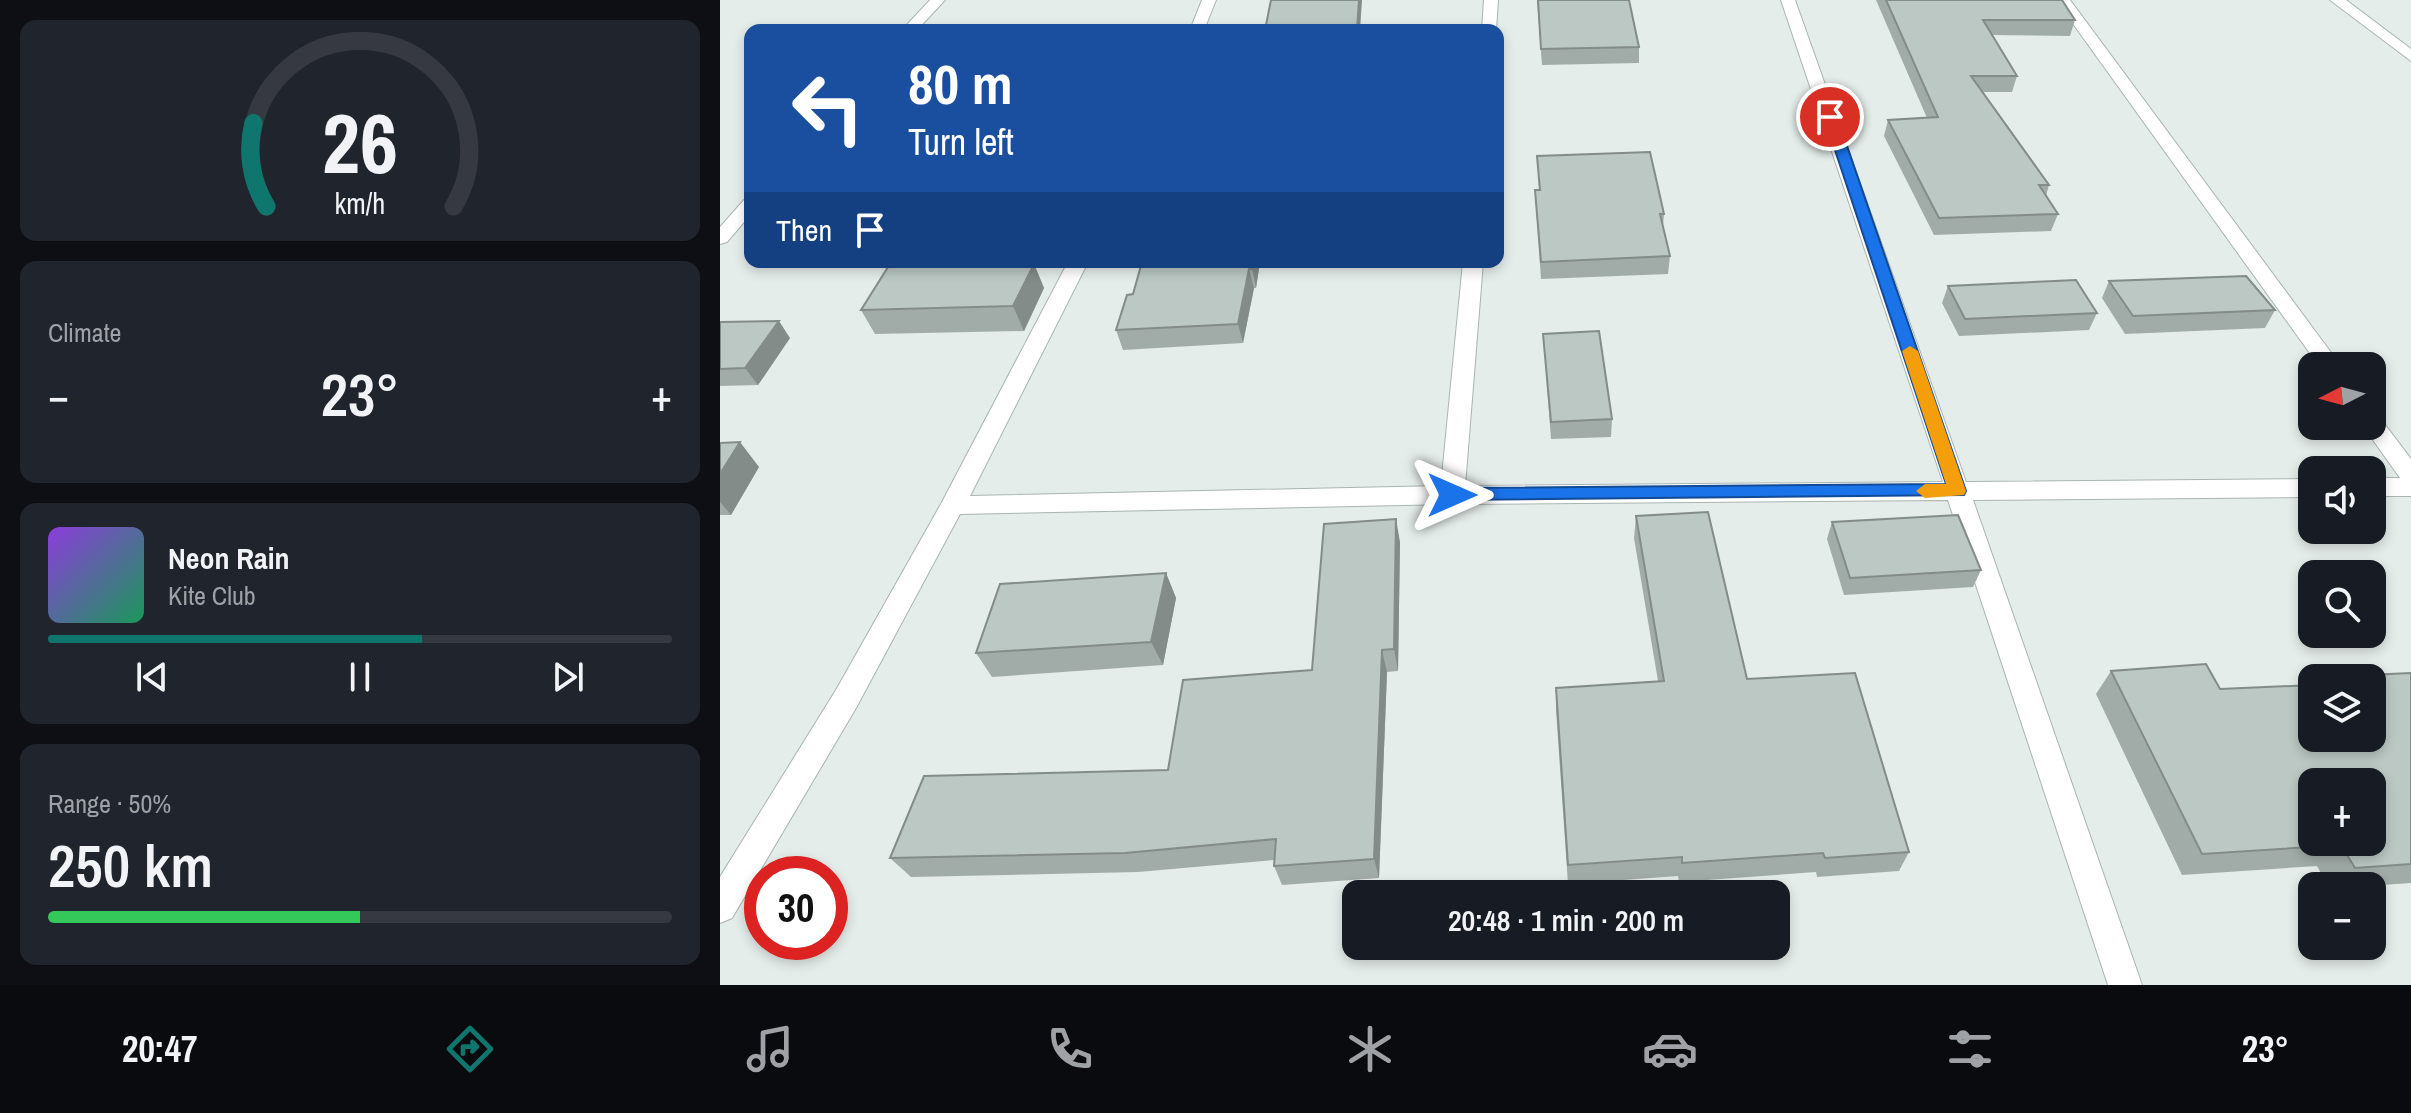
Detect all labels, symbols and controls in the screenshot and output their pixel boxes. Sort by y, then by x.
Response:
text: 80 m [908,46,1013,121]
icon: left [776,56,880,160]
pin [1796,83,1864,151]
text: 26 [322,86,398,198]
icon: arrive [1808,95,1852,139]
text: Turn left [908,118,1014,166]
text: km/h [335,184,385,223]
icon: arrive [848,208,892,252]
text: Then [776,210,832,250]
text: Climate [48,315,121,350]
north arrow [2298,352,2386,440]
map controls [2298,352,2386,960]
text: 23° [321,354,399,435]
text: − [48,365,69,425]
text: + [651,365,672,425]
position arrow [1410,453,1494,537]
button: sound [2298,456,2386,544]
text: Neon Rain [168,538,290,578]
button: search [2298,560,2386,648]
text: Kite Club [168,578,256,613]
icon: previous [130,655,174,699]
icon: pause [338,655,382,699]
icon: next [546,655,590,699]
button: layers [2298,664,2386,752]
button: + [2298,768,2386,856]
text: Range · 50% [48,786,171,821]
text: 250 km [48,825,213,906]
speed limit sign: 30 [744,856,848,960]
button: − [2298,872,2386,960]
text: 20:48 · 1 min · 200 m [1448,900,1684,940]
icon: directions [442,1021,498,1077]
icon: music [742,1021,798,1077]
icon: phone [1042,1021,1098,1077]
icon: climate [1342,1021,1398,1077]
icon: car [1642,1021,1698,1077]
icon: filters [1942,1021,1998,1077]
text: 20:47 [122,1025,198,1073]
text: 23° [2242,1025,2289,1073]

